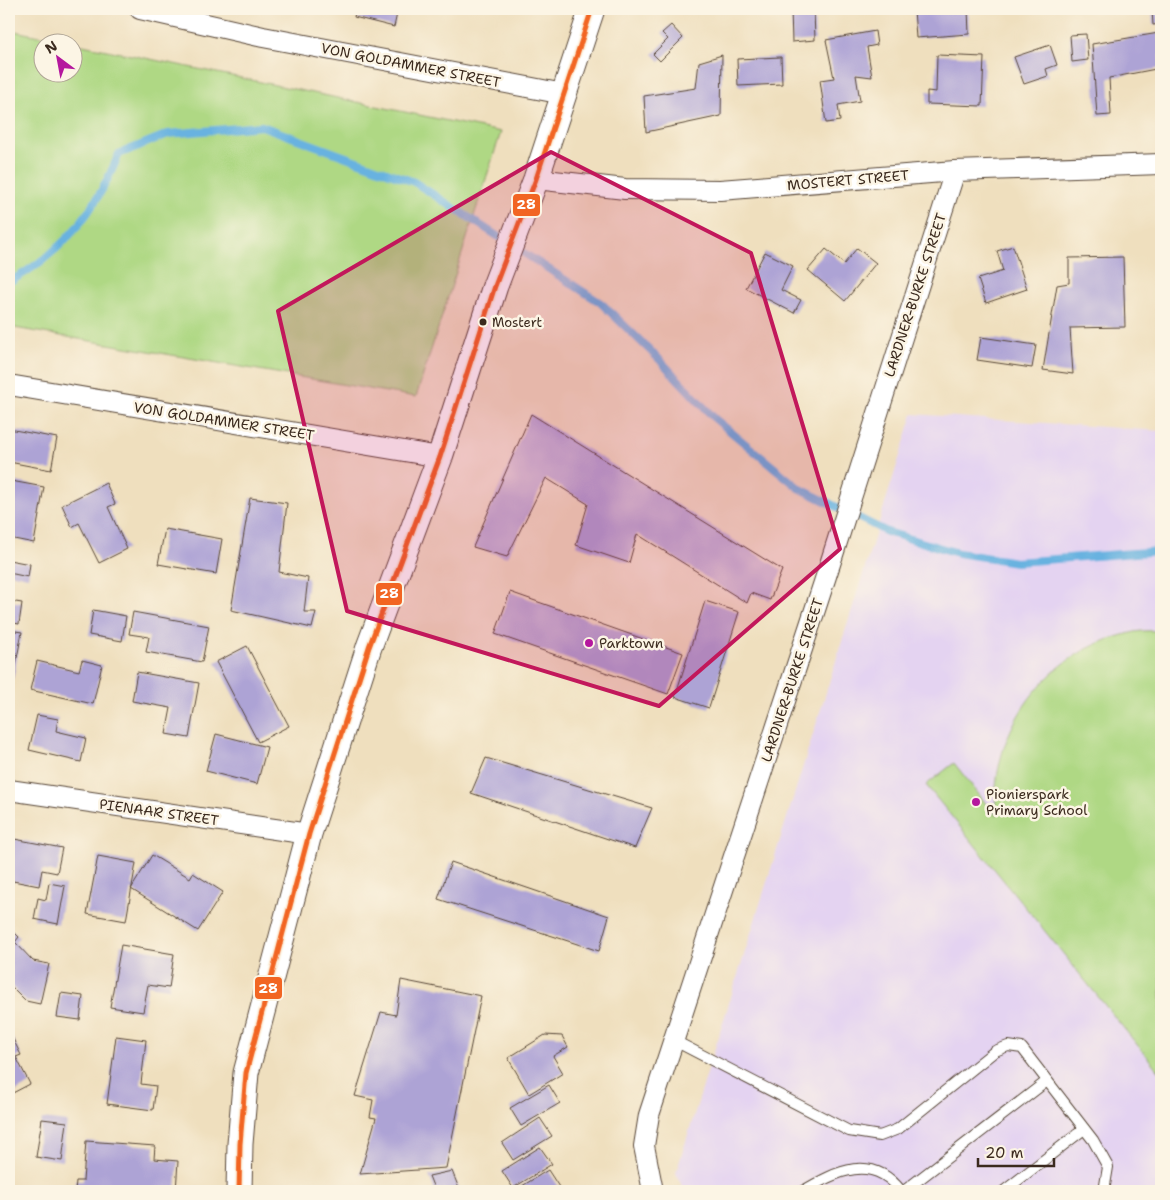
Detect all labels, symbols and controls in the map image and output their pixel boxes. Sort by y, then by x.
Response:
north arrow [32,32,82,82]
text: N [42,36,61,58]
street label: VON GOLDAMMER STREET [320,39,503,91]
street label: MOSTERT STREET [786,166,910,194]
line badge: 28 [512,193,541,217]
text: 28 [516,195,536,213]
street label: LARDNER-BURKE STREET [880,210,950,379]
place label: Mostert [492,314,542,331]
marker: Mostert [478,317,488,327]
street label: VON GOLDAMMER STREET [132,398,316,444]
line badge: 28 [375,582,403,606]
text: 28 [379,584,399,602]
street label: LARDNER-BURKE STREET [757,595,827,764]
place label: Parktown [599,634,664,652]
marker: Parktown [583,637,595,649]
place label: Pionierspark Primary School [986,785,1088,819]
street label: PIENAAR STREET [98,795,220,829]
marker: Pionierspark Primary School [970,796,982,808]
line badge: 28 [254,976,283,1000]
text: 28 [258,979,278,997]
scale bar [978,1135,1054,1167]
text: 20 m [985,1143,1024,1163]

